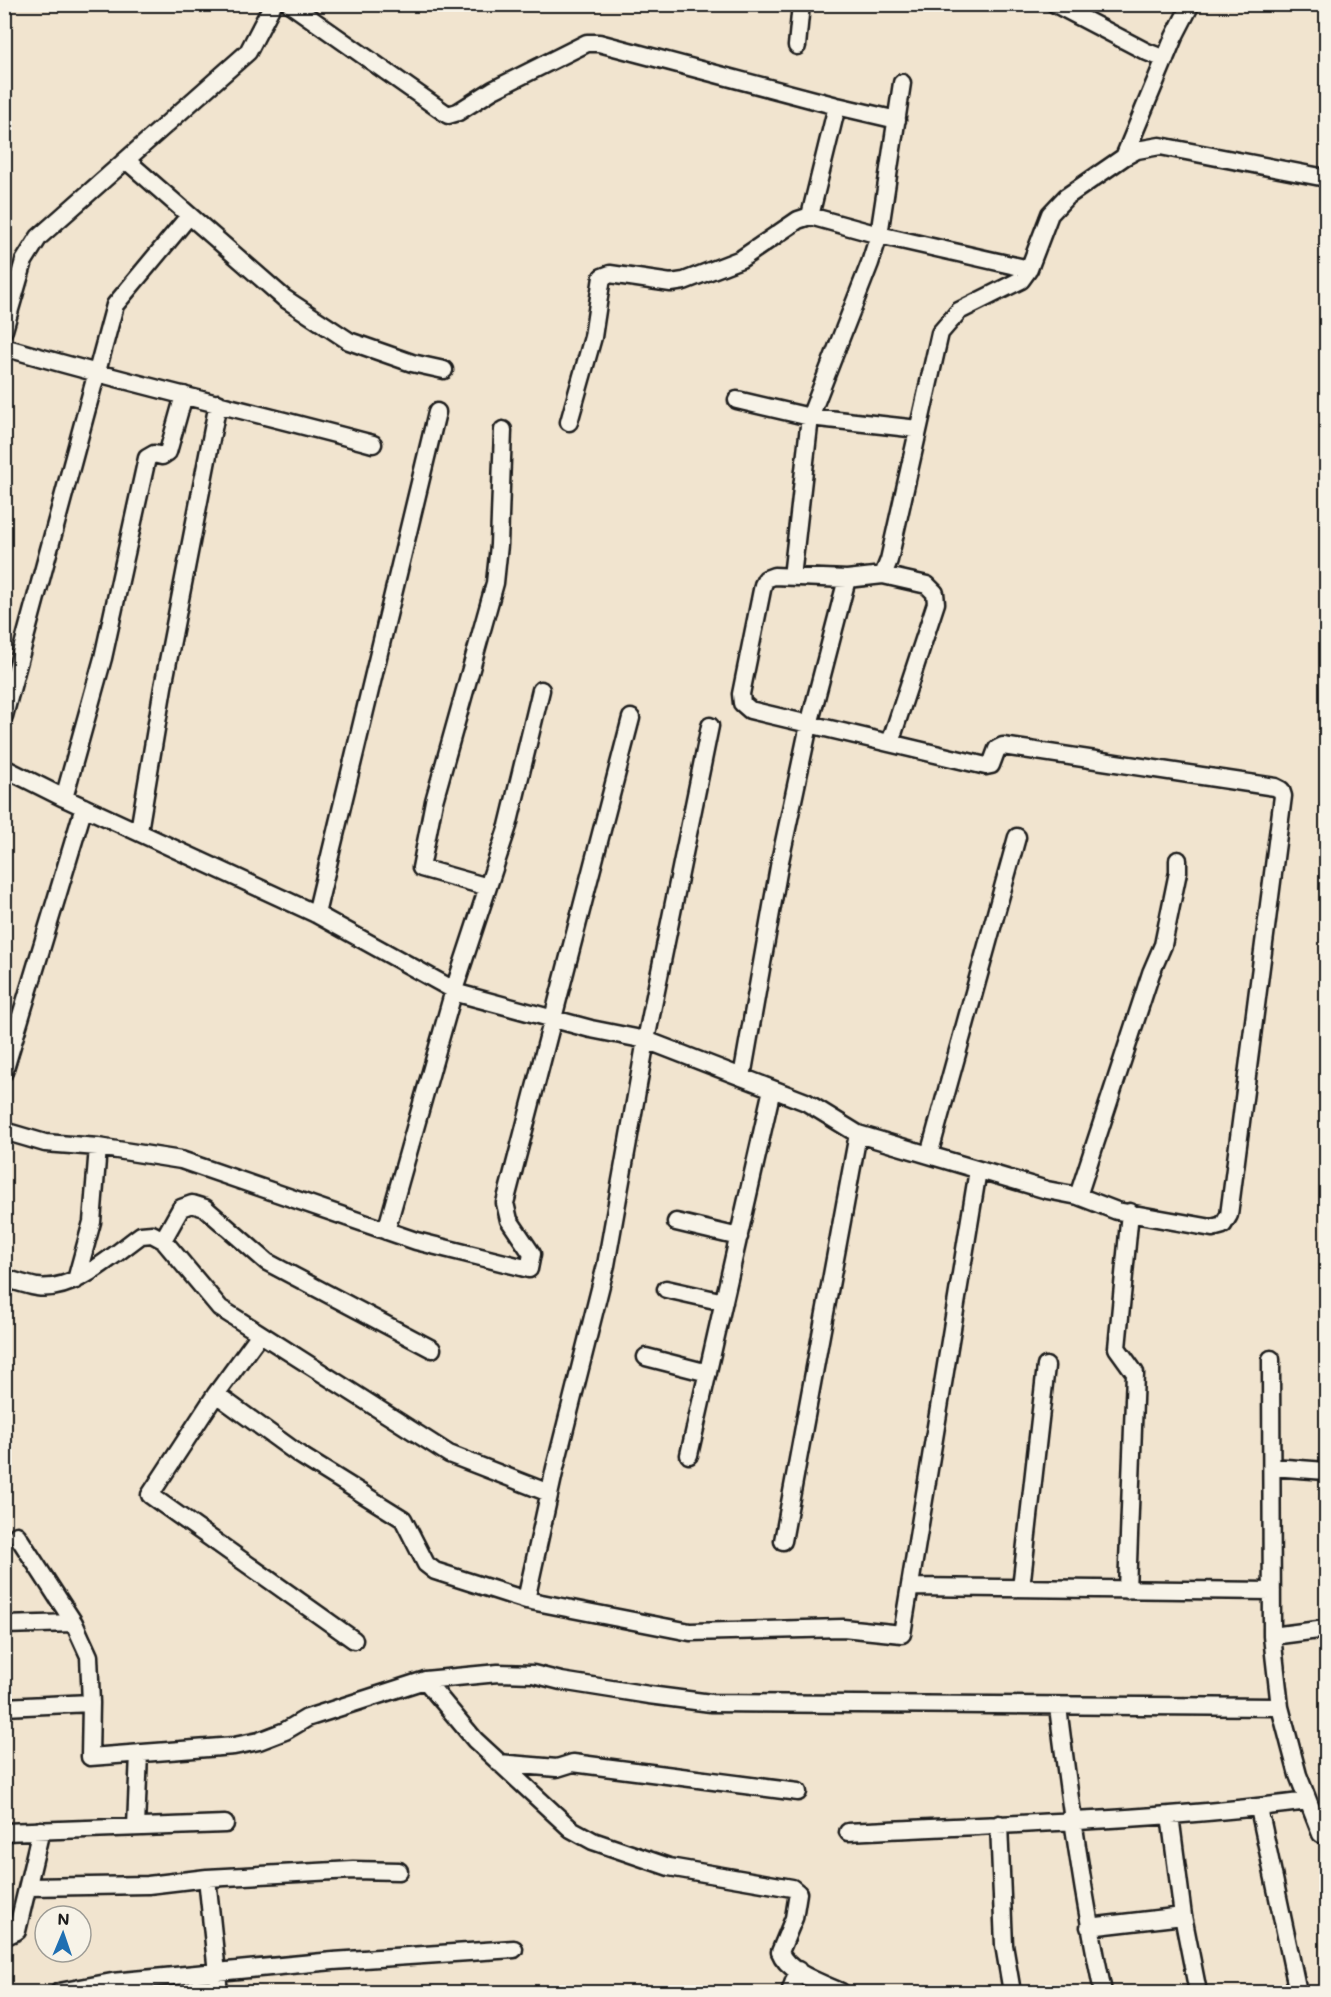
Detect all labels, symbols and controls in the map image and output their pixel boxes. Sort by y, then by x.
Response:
north arrow [33,1904,93,1964]
text: N [57,1908,70,1929]

